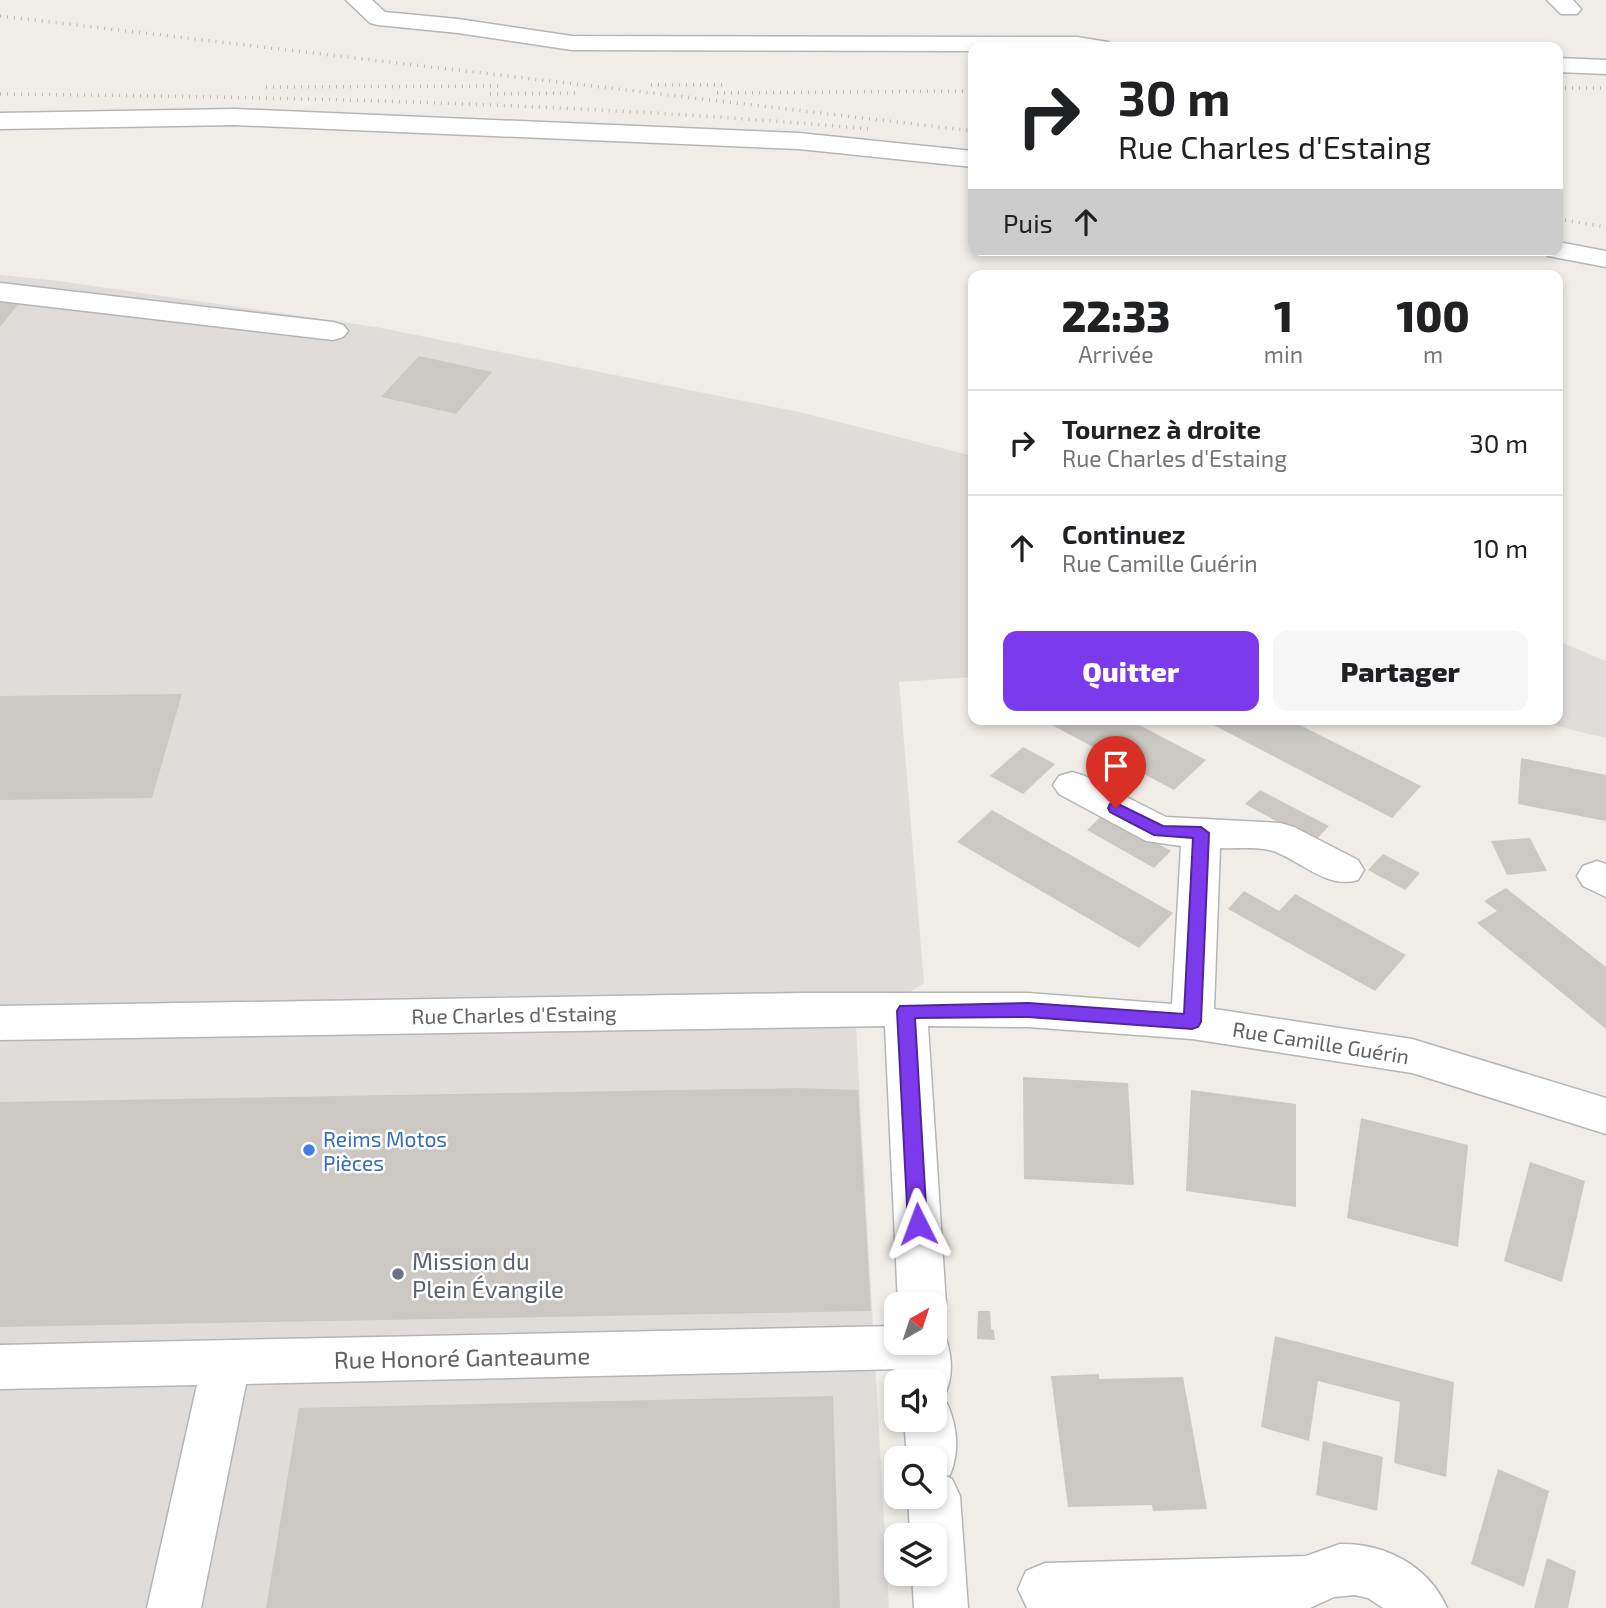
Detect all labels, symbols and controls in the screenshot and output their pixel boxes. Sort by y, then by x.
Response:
text: 30 m [1118,67,1230,126]
icon: right [1003,70,1094,161]
text: Rue Charles d'Estaing [1118,127,1431,165]
icon: ahead [1067,203,1105,241]
text: Puis [1003,207,1053,238]
text: 22:33 [1061,290,1170,340]
text: 1 [1274,290,1293,340]
text: 100 [1396,290,1470,340]
text: Arrivée [1078,340,1154,368]
text: min [1264,340,1303,368]
text: m [1423,340,1443,368]
text: Tournez à droite [1062,413,1261,444]
icon: right [1003,424,1041,462]
text: 30 m [1469,427,1528,458]
text: Rue Charles d'Estaing [1062,444,1287,472]
text: Continuez [1062,518,1185,549]
icon: ahead [1003,529,1041,567]
text: 10 m [1473,532,1528,563]
text: Rue Camille Guérin [1062,549,1258,577]
button: Quitter [1003,631,1259,711]
button: Partager [1273,631,1528,711]
pin [1086,736,1146,808]
icon: arrive [1097,747,1135,785]
street label: Rue Charles d'Estaing [411,1000,617,1028]
street label: Rue Camille Guérin [1231,1016,1411,1068]
place label: Reims Motos Pièces [323,1126,447,1175]
marker: Reims Motos Pièces [301,1142,317,1158]
position arrow [881,1187,955,1261]
place label: Mission du Plein Évangile [412,1246,564,1303]
marker: Mission du Plein Évangile [390,1266,406,1282]
north arrow [884,1292,947,1354]
map controls [884,1292,947,1586]
street label: Rue Honoré Ganteaume [333,1340,591,1374]
button: sound [884,1369,947,1432]
button: search [884,1446,947,1509]
button: layers [884,1523,947,1586]

